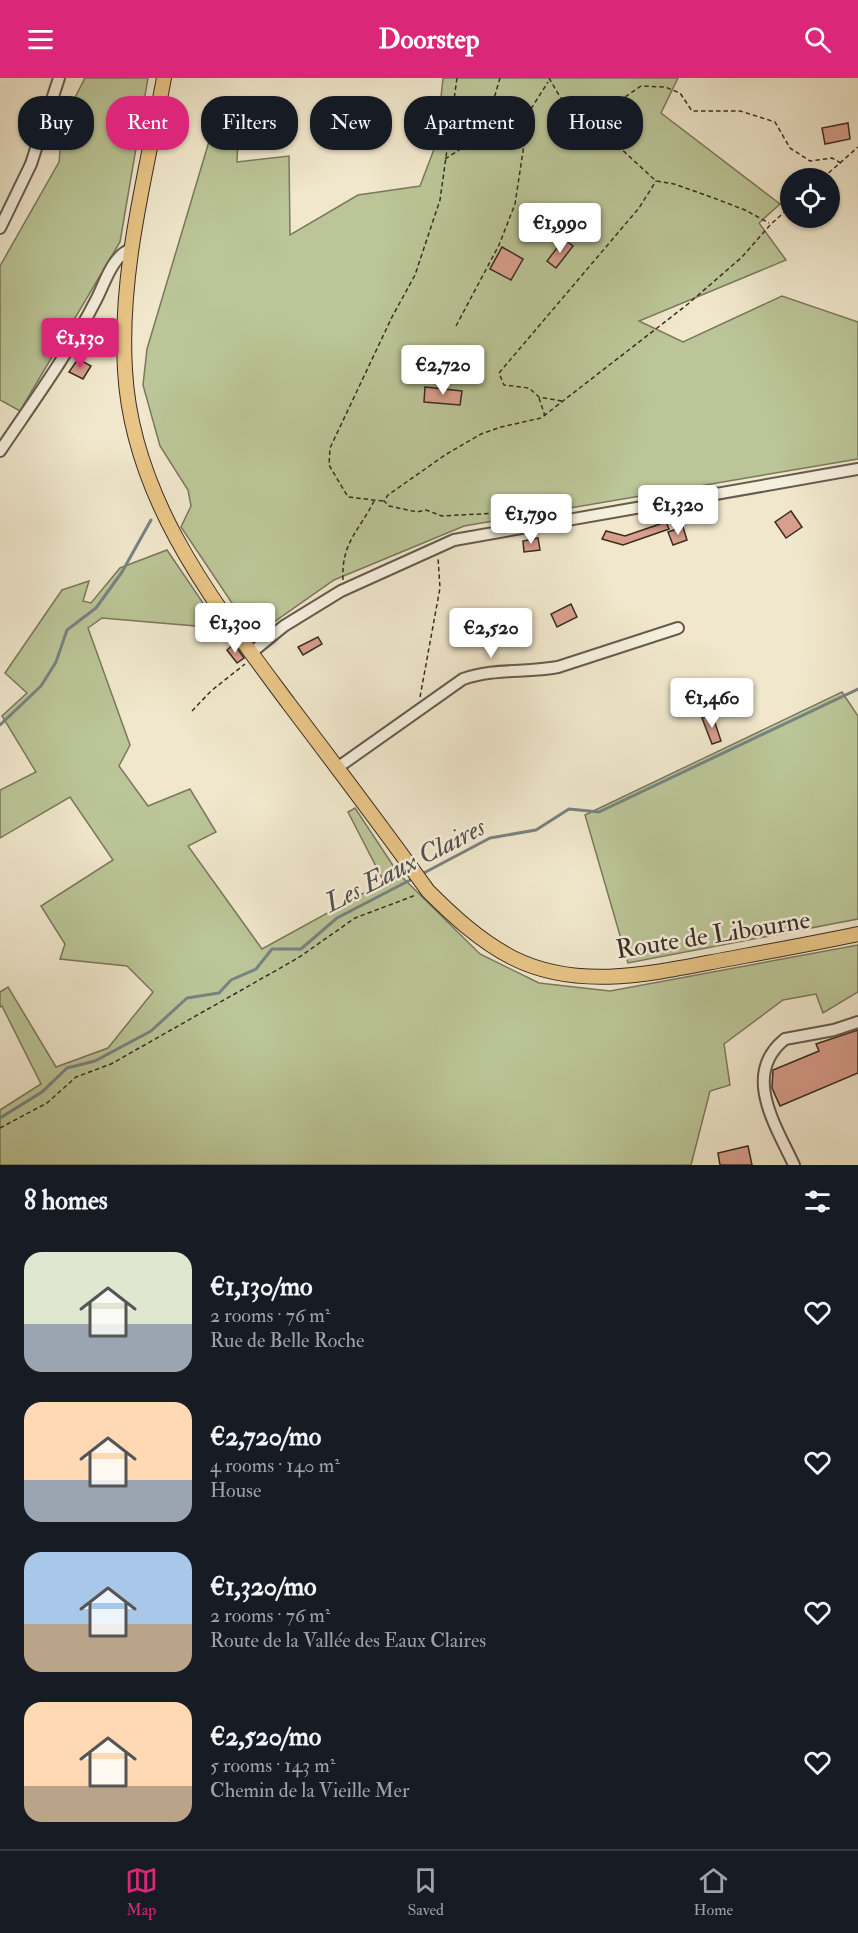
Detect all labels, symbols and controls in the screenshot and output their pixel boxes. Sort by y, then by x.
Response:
icon: menu [24,23,57,56]
text: Doorstep [379,23,480,56]
icon: search [801,23,834,56]
chip: Buy [18,96,94,150]
chip: Rent [106,96,189,150]
chip: Filters [201,96,298,150]
chip: New [310,96,392,150]
chip: Apartment [404,96,535,150]
chip: House [547,96,643,150]
map controls [780,168,840,228]
button: locate [780,168,840,228]
pin: €1,990 [511,203,609,254]
text: €1,990 [533,210,587,235]
pin: €1,130 [31,318,129,369]
text: €1,130 [56,325,104,350]
pin: €2,720 [394,345,492,396]
text: €2,720 [415,352,471,377]
pin: €1,320 [629,485,727,536]
text: €1,320 [652,492,704,517]
pin: €1,790 [482,494,580,545]
text: €1,790 [505,501,557,526]
pin: €1,300 [186,603,284,654]
pin: €2,520 [442,608,540,659]
text: €1,300 [209,610,261,635]
text: €2,520 [463,615,519,640]
pin: €1,460 [663,678,761,729]
text: €1,460 [684,685,740,710]
water label: Les Eaux Claires [318,810,491,920]
street label: Route de Libourne [613,904,813,966]
text: 8 homes [24,1185,108,1217]
icon: filters [801,1185,834,1218]
text: €1,130/mo [210,1271,313,1303]
icon: home [72,1276,144,1348]
icon: heart [801,1296,834,1329]
text: 2 rooms · 76 m² [210,1303,330,1328]
text: Rue de Belle Roche [210,1328,364,1353]
text: €2,720/mo [210,1421,321,1453]
icon: home [72,1426,144,1498]
icon: heart [801,1446,834,1479]
text: 4 rooms · 140 m² [210,1453,340,1478]
text: House [210,1478,261,1503]
text: €1,320/mo [210,1571,317,1603]
icon: home [72,1576,144,1648]
icon: heart [801,1596,834,1629]
text: 2 rooms · 76 m² [210,1603,330,1628]
text: Route de la Vallée des Eaux Claires [210,1628,486,1653]
text: €2,520/mo [210,1721,321,1753]
icon: home [72,1726,144,1798]
icon: heart [801,1746,834,1779]
text: 5 rooms · 143 m² [210,1753,335,1778]
text: Chemin de la Vieille Mer [210,1778,409,1803]
tab: Map [125,1864,158,1920]
tab: Saved [407,1864,444,1920]
tab: Home [694,1864,733,1920]

